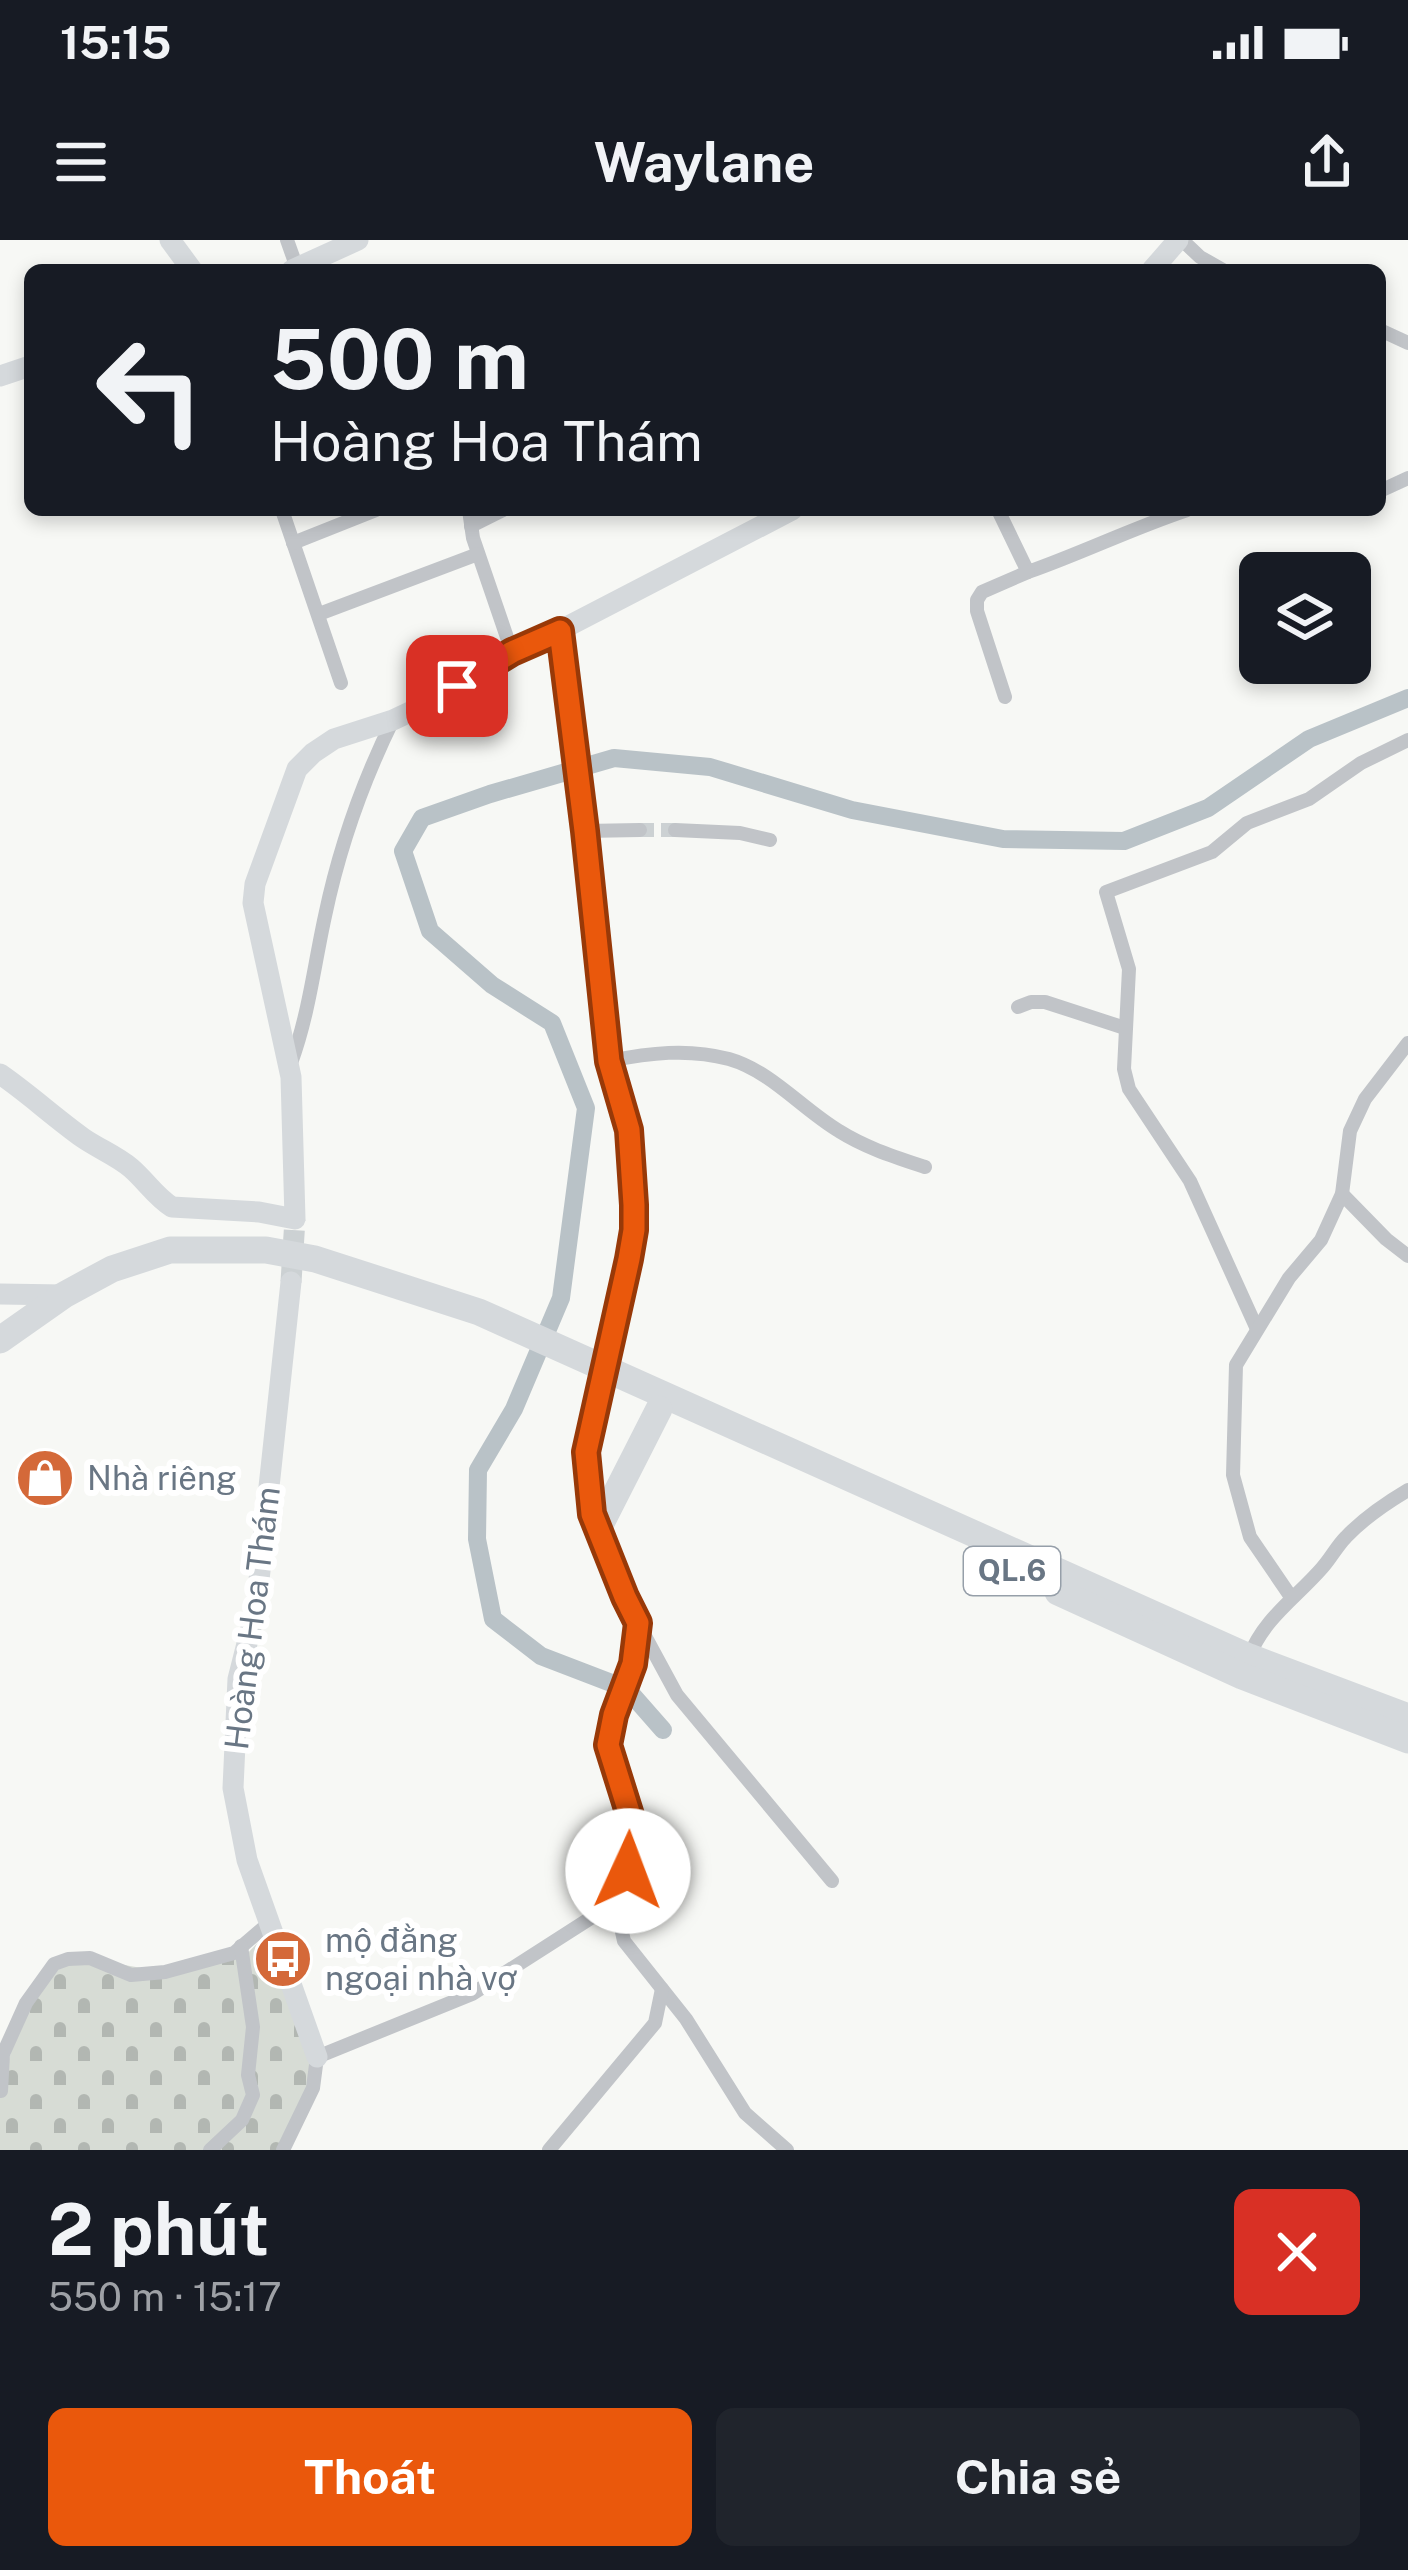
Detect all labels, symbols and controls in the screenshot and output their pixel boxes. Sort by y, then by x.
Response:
text: 15:15 [60,16,171,69]
icon: menu [48,129,114,195]
icon: share [1294,129,1360,195]
text: Waylane [594,131,814,194]
text: 500 m [270,309,529,408]
icon: left [72,312,228,468]
text: Hoàng Hoa Thám [270,410,703,473]
map controls [1239,552,1371,684]
button: layers [1239,552,1371,684]
pin [406,635,508,737]
icon: arrive [424,653,490,719]
shop icon: Nhà riêng [14,1447,76,1509]
place label: Nhà riêng [87,1459,236,1497]
street label: Hoàng Hoa Thám [217,1484,287,1752]
road number: QL.6 [964,1547,1060,1595]
position arrow [565,1808,691,1934]
place label: mộ đằng ngoại nhà vợ [325,1921,517,1997]
bus stop icon: mộ đằng ngoại nhà vợ [252,1928,314,1990]
text: 2 phút [48,2187,269,2271]
button: close [1234,2189,1360,2315]
text: 550 m · 15:17 [48,2274,282,2320]
button: Thoát [48,2408,692,2546]
button: Chia sẻ [716,2408,1360,2546]

